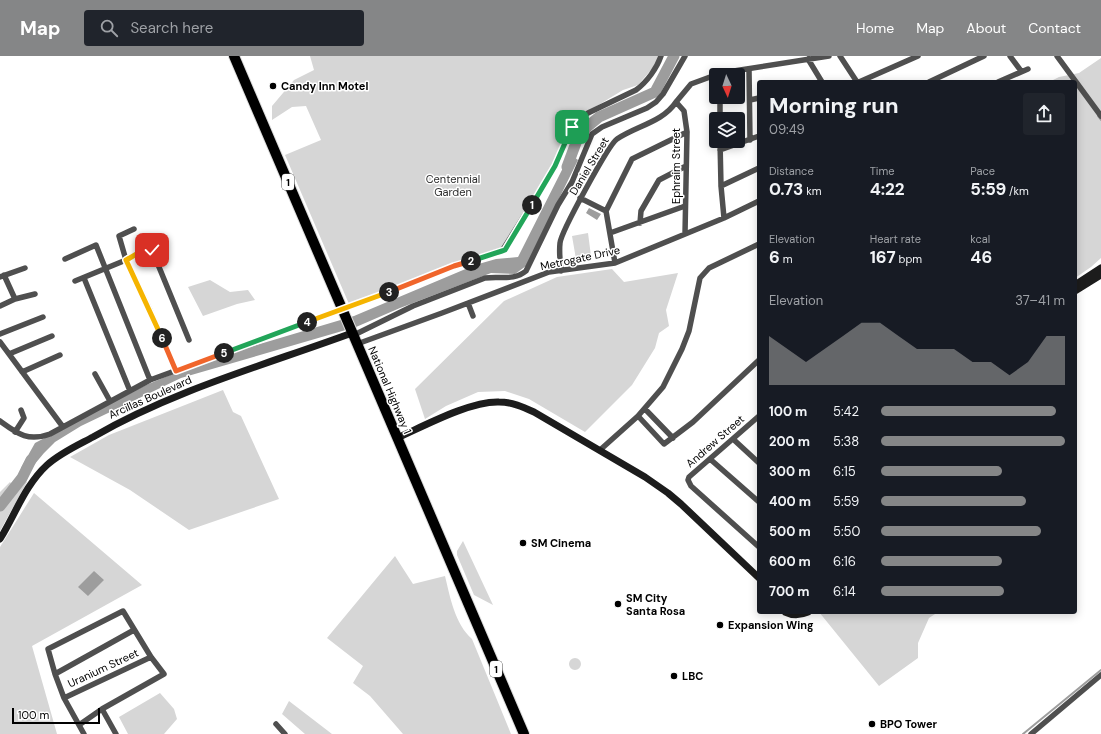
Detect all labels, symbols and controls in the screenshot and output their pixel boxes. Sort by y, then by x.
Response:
search box [84,10,364,46]
text: Map [20,16,60,41]
icon: search [98,17,120,39]
text: Search here [130,18,213,38]
text: Home [856,19,894,37]
text: Map [916,19,944,37]
text: About [966,19,1006,37]
text: Contact [1028,19,1081,37]
north arrow [709,68,745,104]
map controls [709,68,745,148]
place label: Candy Inn Motel [281,79,368,93]
marker: Candy Inn Motel [268,81,278,91]
text: Morning run [769,91,899,120]
button: share [1023,93,1065,135]
pin [555,110,589,144]
button: layers [709,112,745,148]
icon: arrive [561,116,583,138]
text: 09:49 [769,121,805,138]
street label: Ephraim Street [669,128,683,204]
street label: Daniel Street [566,134,612,198]
text: Distance [769,164,814,178]
text: Time [870,164,895,178]
text: Pace [970,164,995,178]
park label: Centennial Garden [426,172,480,199]
road number: 1 [282,174,294,190]
text: 0.73 [769,178,803,200]
text: 4:22 [870,178,905,200]
text: 5:59 [970,178,1006,200]
text: km [803,184,822,198]
text: /km [1006,184,1029,198]
pin: 1 [522,195,542,215]
text: 1 [530,198,534,212]
text: Elevation [769,232,815,246]
text: Heart rate [870,232,921,246]
text: kcal [970,232,990,246]
pin [135,233,169,267]
icon: check [141,239,163,261]
street label: Metrogate Drive [539,243,621,273]
text: 6 [769,246,780,268]
text: 167 [870,246,896,268]
text: 46 [970,246,992,268]
pin: 2 [461,251,481,271]
text: m [780,252,793,266]
text: bpm [896,252,922,266]
text: 2 [468,254,474,268]
pin: 3 [379,282,399,302]
text: 3 [386,285,392,299]
text: Elevation [769,292,823,309]
text: 37–41 m [1015,292,1065,309]
pin: 4 [297,312,317,332]
text: 4 [303,315,311,329]
pin: 6 [152,328,172,348]
text: 6 [159,331,165,345]
pin: 5 [214,343,234,363]
street label: National Highway 1 [365,344,415,436]
text: 5 [221,346,227,360]
street label: Arcillas Boulevard [106,372,194,422]
text: 100 m [769,403,807,420]
text: 5:42 [833,403,859,420]
street label: Andrew Street [683,412,747,470]
text: 200 m [769,433,810,450]
text: 5:38 [833,433,859,450]
text: 300 m [769,463,810,480]
text: 6:15 [833,463,856,480]
text: 400 m [769,493,811,510]
text: 5:59 [833,493,859,510]
text: 500 m [769,523,811,540]
text: 5:50 [833,523,860,540]
place label: SM Cinema [531,536,591,550]
marker: SM Cinema [518,538,528,548]
text: 600 m [769,553,811,570]
text: 6:16 [833,553,856,570]
text: 700 m [769,583,810,600]
text: 6:14 [833,583,856,600]
place label: SM City Santa Rosa [626,591,685,618]
marker: SM City Santa Rosa [613,599,623,609]
place label: Expansion Wing [728,618,814,632]
marker: Expansion Wing [715,620,725,630]
street label: Uranium Street [65,646,141,690]
road number: 1 [490,661,502,677]
place label: LBC [682,669,703,683]
marker: LBC [669,671,679,681]
scale bar [12,706,100,725]
text: 100 m [18,708,49,722]
place label: BPO Tower [880,717,938,731]
marker: BPO Tower [867,719,877,729]

